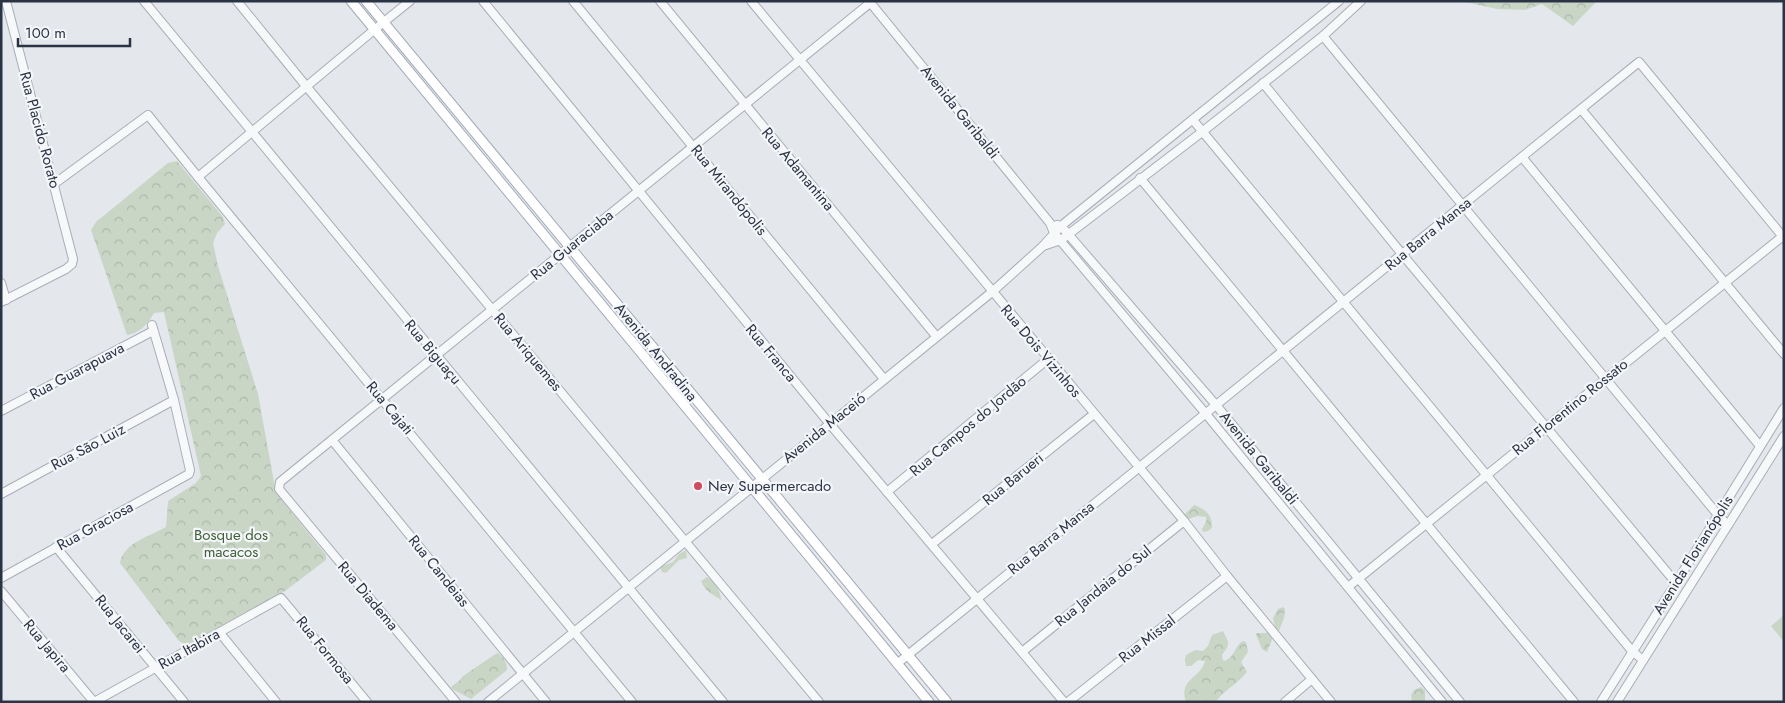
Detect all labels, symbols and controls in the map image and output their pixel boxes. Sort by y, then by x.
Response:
scale bar [18,15,130,47]
text: 100 m [25,22,66,44]
street label: Avenida Garibaldi [915,60,1005,164]
street label: Rua Placido Rorato [14,69,66,191]
street label: Rua Adamantina [756,122,840,216]
street label: Rua Mirandópolis [685,140,773,240]
street label: Rua Barra Mansa [1380,192,1476,276]
street label: Rua Guaraciaba [526,205,618,285]
street label: Avenida Andradina [609,298,703,406]
street label: Rua Dois Vizinhos [995,300,1087,402]
street label: Rua Ariquemes [489,308,567,396]
street label: Rua Biguaçu [399,315,467,389]
street label: Rua Franca [740,319,802,387]
street label: Rua Guarapuava [26,337,128,405]
street label: Rua Florentino Rossato [1507,353,1633,461]
street label: Rua Campos do Jordão [905,370,1031,482]
street label: Rua Cajati [361,376,419,440]
street label: Avenida Maceió [778,387,870,469]
street label: Avenida Garibaldi [1214,406,1304,510]
street label: Rua São Luiz [47,418,129,476]
street label: Rua Barueri [978,447,1048,511]
place label: Ney Supermercado [708,475,831,497]
marker: Ney Supermercado [692,480,704,492]
street label: Avenida Florianópolis [1647,491,1739,619]
street label: Rua Graciosa [53,496,137,556]
street label: Rua Barra Mansa [1003,496,1099,580]
park label: Bosque dos macacos [194,524,268,563]
street label: Rua Candeias [403,530,475,612]
street label: Rua Jandaia do Sul [1050,540,1156,632]
street label: Rua Diadema [332,557,404,635]
street label: Rua Jacarei [90,590,150,658]
street label: Rua Missal [1114,610,1180,668]
street label: Rua Formosa [291,611,359,689]
street label: Rua Japira [18,615,76,677]
street label: Rua Itabira [154,623,224,675]

